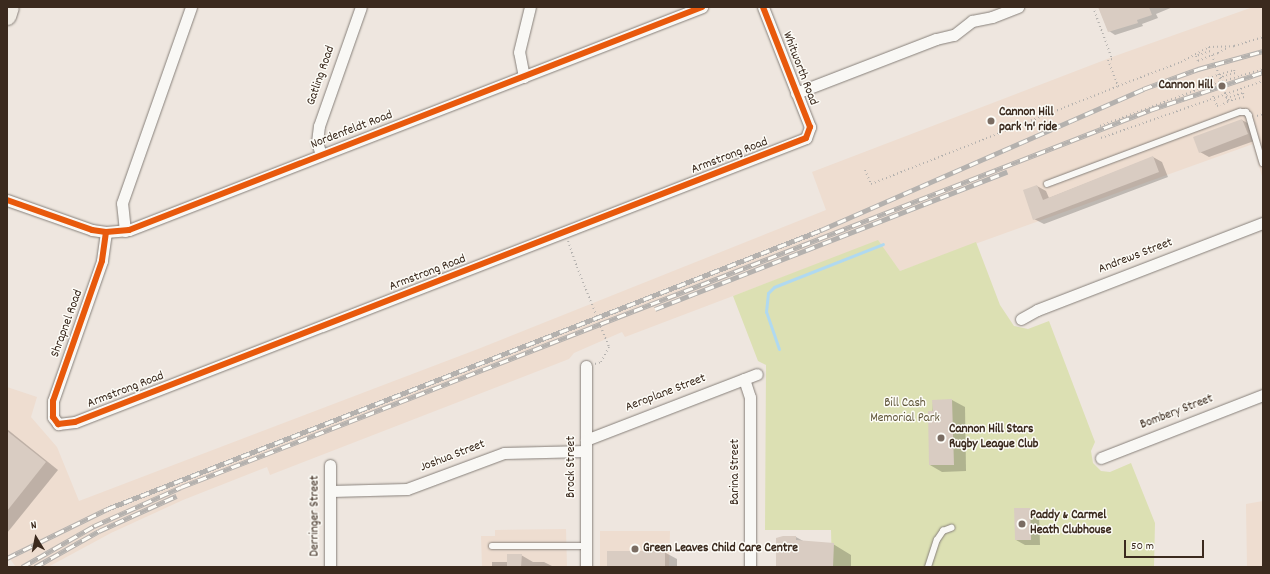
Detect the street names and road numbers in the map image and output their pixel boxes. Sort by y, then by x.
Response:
street label: Whitworth Road [778,30,820,108]
street label: Gatling Road [305,44,339,108]
street label: Nordenfeldt Road [309,108,395,154]
street label: Armstrong Road [690,135,770,179]
street label: Andrews Street [1097,236,1175,278]
street label: Armstrong Road [388,252,468,296]
street label: Shrapnel Road [49,288,87,360]
street label: Armstrong Road [86,369,166,413]
street label: Aeroplane Street [624,372,708,416]
street label: Bombery Street [1138,392,1216,434]
street label: Brock Street [564,436,580,498]
street label: Joshua Street [418,437,488,477]
street label: Barina Street [728,439,744,505]
street label: Derringer Street [308,475,324,557]

